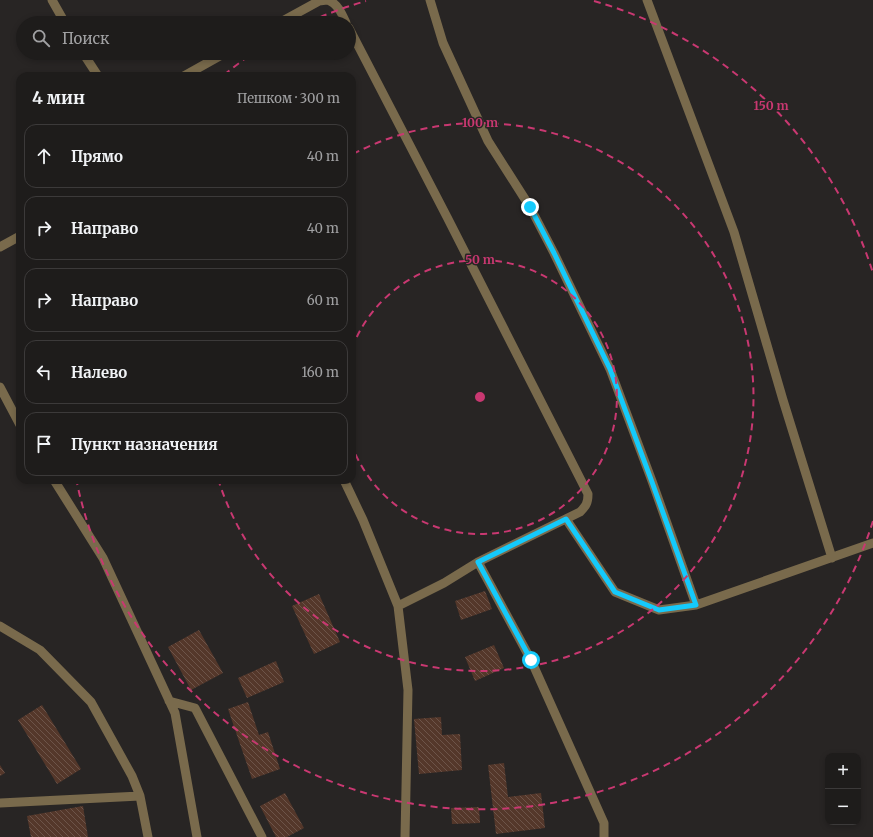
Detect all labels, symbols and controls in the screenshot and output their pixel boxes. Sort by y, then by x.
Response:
search box [16,16,356,60]
icon: search [30,27,52,49]
text: Поиск [62,29,109,48]
text: 4 мин [32,87,85,109]
text: Пешком · 300 m [237,90,340,107]
text: 150 m [754,98,789,113]
text: 100 m [462,115,498,130]
icon: ahead [33,145,55,167]
text: Прямо [71,147,123,166]
text: 40 m [307,148,339,165]
route end [521,198,539,216]
icon: right [33,217,55,239]
text: Направо [71,219,138,238]
text: 40 m [307,220,339,237]
text: 50 m [465,252,495,267]
icon: right [33,289,55,311]
text: Направо [71,291,138,310]
text: 60 m [307,292,339,309]
icon: left [33,361,55,383]
text: Налево [71,363,127,382]
text: 160 m [301,364,339,381]
centre of rings [473,390,487,404]
icon: arrive [33,433,55,455]
text: Пункт назначения [71,435,218,454]
route start [522,651,540,669]
map controls [825,753,861,825]
button: + [825,753,861,789]
button: − [825,789,861,825]

